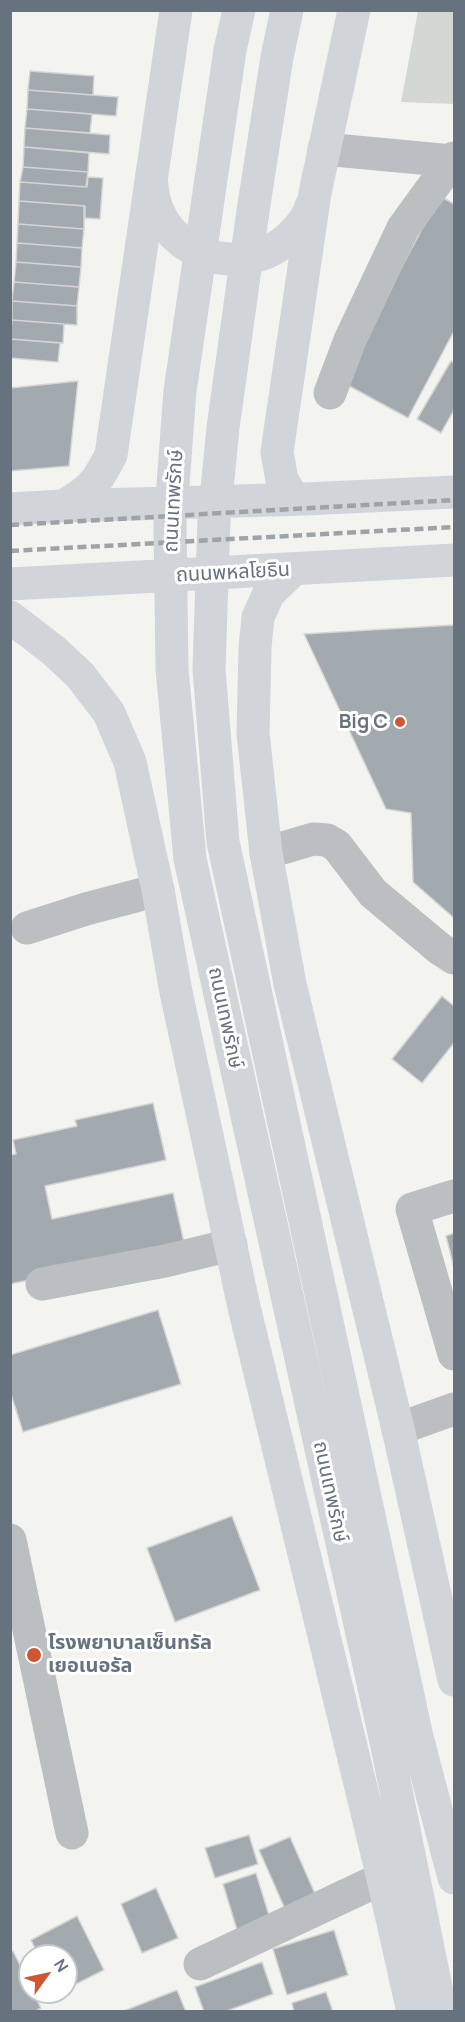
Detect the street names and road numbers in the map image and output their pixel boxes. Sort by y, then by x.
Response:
street label: ถนนเทพรักษ์ [159,449,189,553]
street label: ถนนพหลโยธิน [175,558,291,588]
street label: ถนนเทพรักษ์ [203,965,247,1071]
street label: ถนนเทพรักษ์ [308,1439,352,1545]

